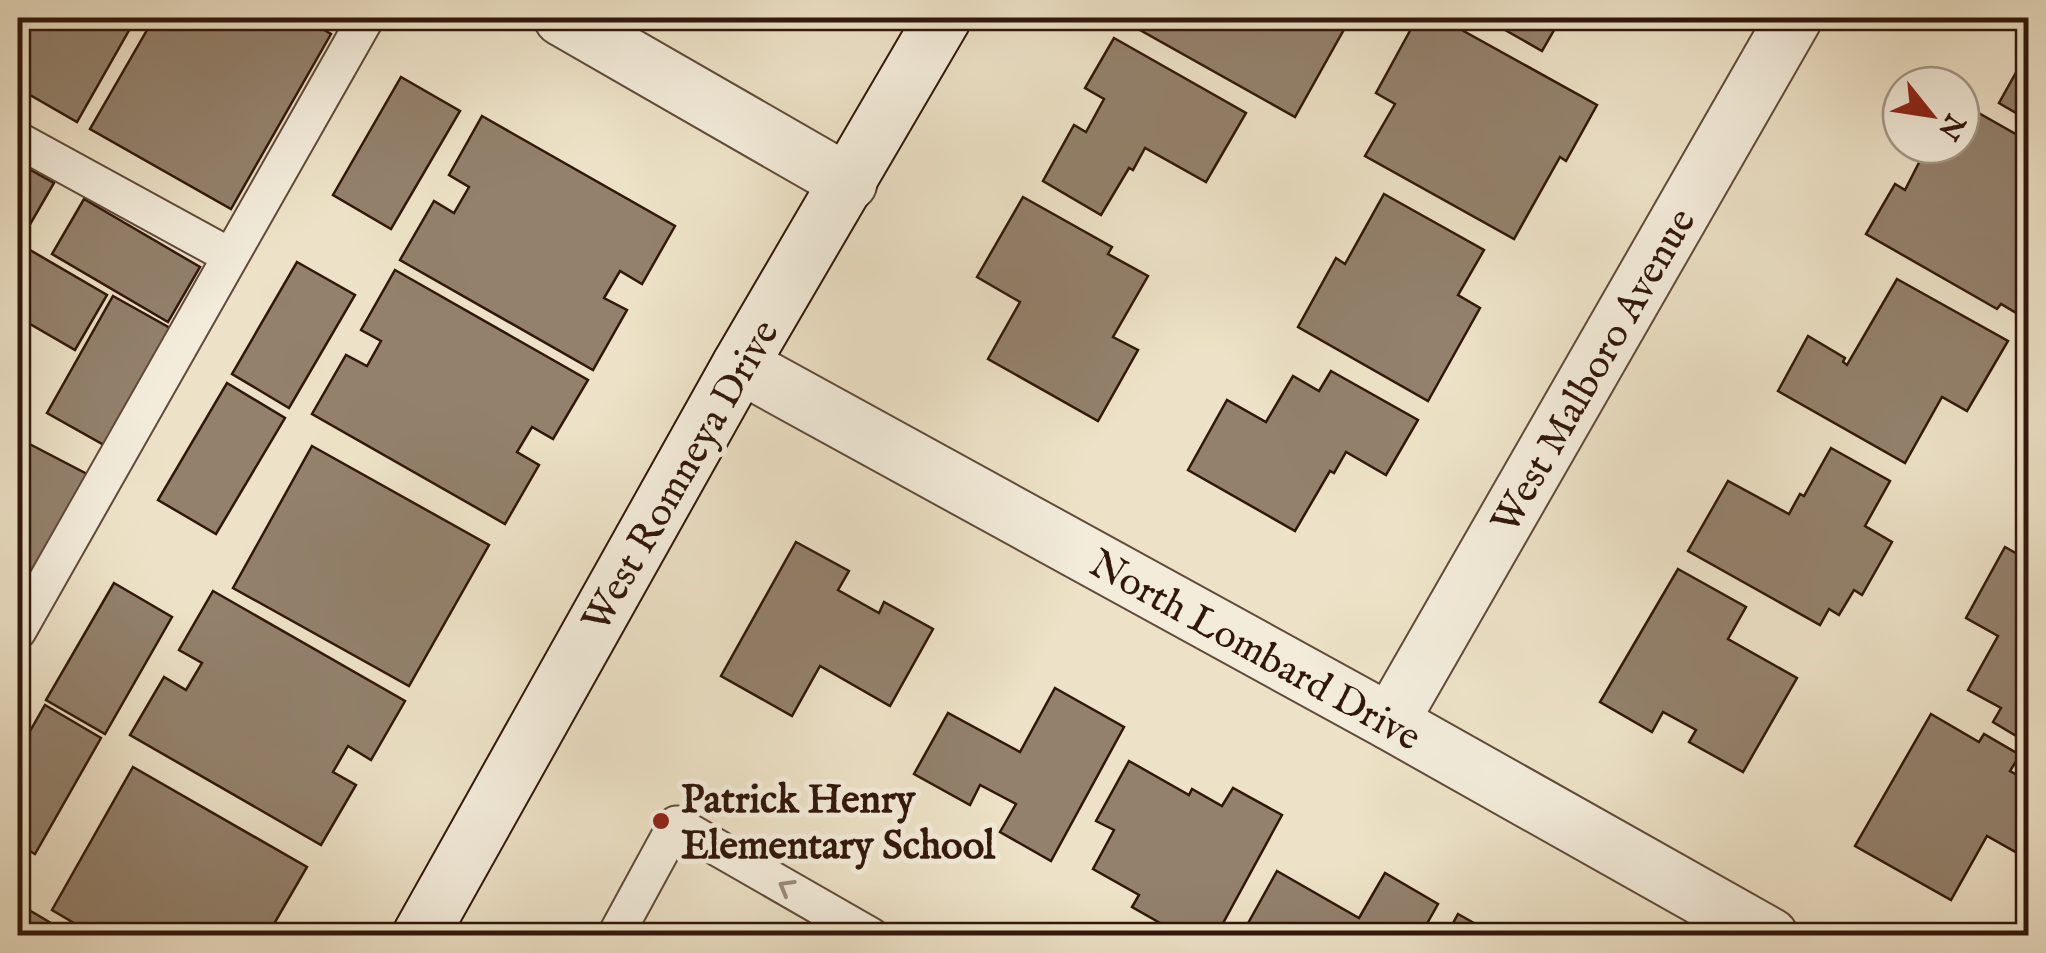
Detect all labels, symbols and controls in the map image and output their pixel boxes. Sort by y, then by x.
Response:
north arrow [1881,65,1981,165]
text: N [1929,106,1972,145]
street label: West Malboro Avenue [1481,200,1709,543]
street label: West Romneya Drive [572,312,792,642]
street label: North Lombard Drive [1080,540,1429,764]
place label: Patrick Henry Elementary School [681,776,996,873]
marker: Patrick Henry Elementary School [650,810,672,832]
one-way arrow [779,880,797,899]

